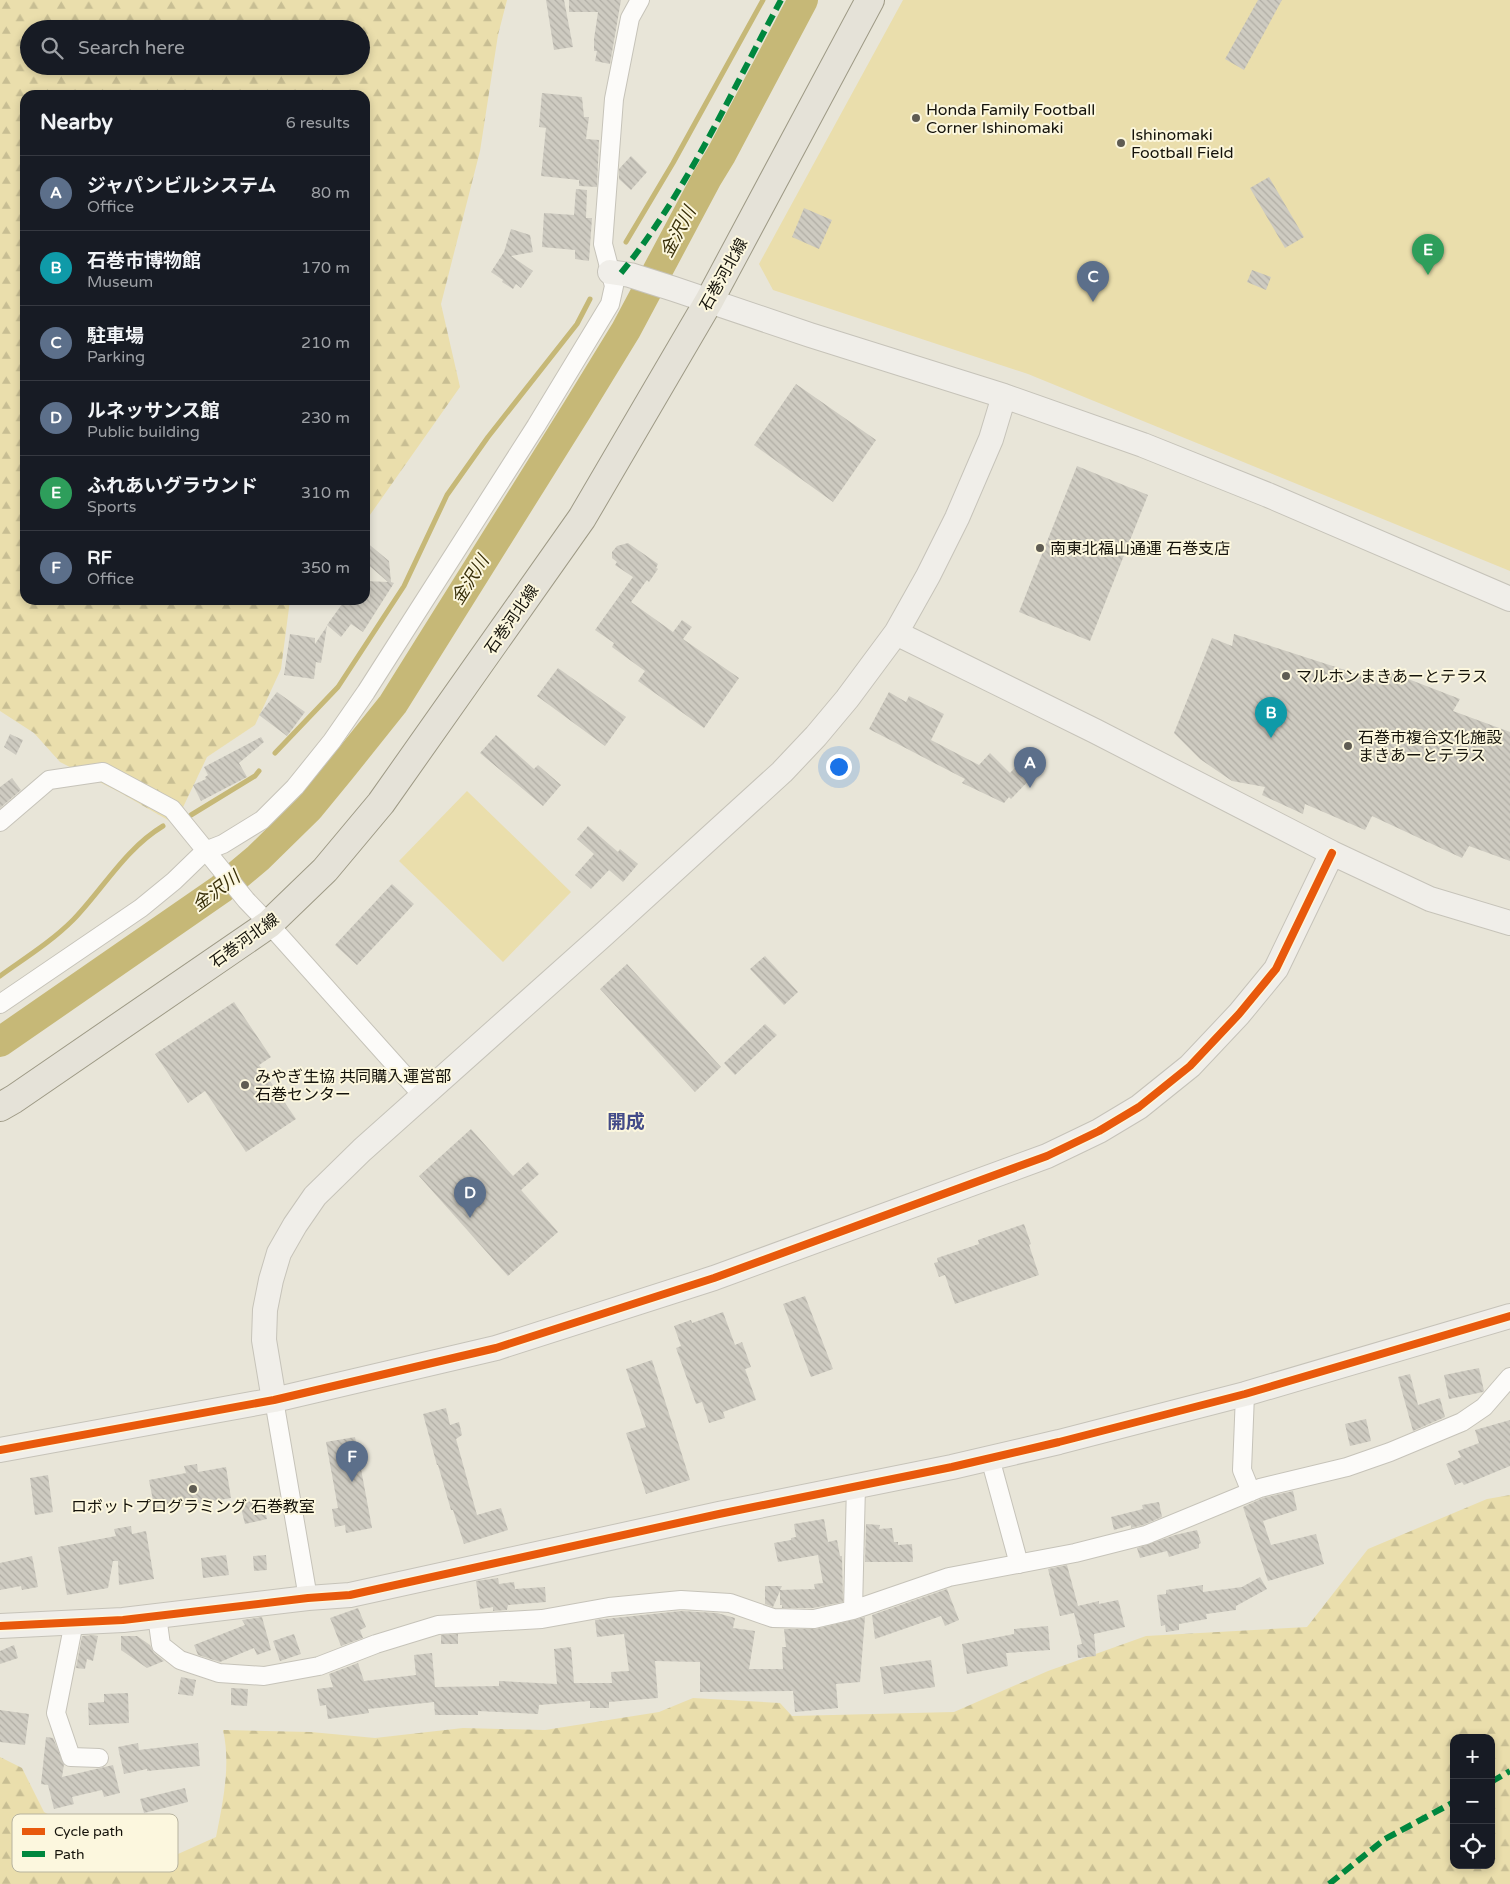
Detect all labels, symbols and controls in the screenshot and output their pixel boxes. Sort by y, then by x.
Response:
search box [20,20,370,75]
icon: search [38,34,66,62]
text: Search here [78,37,185,59]
place label: Honda Family Football Corner Ishinomaki [926,100,1095,138]
text: Nearby [40,110,113,135]
marker: Honda Family Football Corner Ishinomaki [910,112,922,124]
text: 6 results [286,113,350,133]
place label: Ishinomaki Football Field [1131,125,1233,163]
marker: Ishinomaki Football Field [1115,137,1127,149]
text: ジャパンビルシステム [87,175,276,197]
text: A [50,183,62,203]
text: 80 m [311,183,350,203]
text: Office [87,197,134,217]
water label: 金沢川 [656,201,701,261]
pin: E [1412,234,1444,275]
street label: 石巻河北線 [696,235,752,314]
text: 石巻市博物館 [87,250,201,272]
text: B [50,258,62,278]
text: 170 m [301,258,350,278]
pin: C [1077,261,1109,302]
text: Museum [87,272,153,292]
text: 駐車場 [87,325,144,347]
text: C [50,333,62,353]
text: 210 m [301,333,350,353]
text: Parking [87,347,145,367]
text: ルネッサンス館 [87,400,220,422]
text: D [50,408,62,428]
text: 230 m [301,408,350,428]
text: Public building [87,422,200,442]
text: ふれあいグラウンド [87,475,258,497]
text: E [51,483,61,503]
text: 310 m [301,483,350,503]
text: Sports [87,497,136,517]
place label: 南東北福山通運 石巻支店 [1050,539,1230,559]
marker: 南東北福山通運 石巻支店 [1034,542,1046,554]
text: RF [87,547,112,569]
water label: 金沢川 [446,550,495,609]
text: F [51,558,61,578]
text: 350 m [301,558,350,578]
text: Office [87,569,134,589]
street label: 石巻河北線 [481,581,543,658]
place label: マルホンまきあーとテラス [1296,667,1488,687]
marker: マルホンまきあーとテラス [1280,670,1292,682]
pin: B [1255,697,1287,738]
place label: 石巻市複合文化施設 まきあーとテラス [1358,728,1502,766]
marker: 石巻市複合文化施設 まきあーとテラス [1342,740,1354,752]
pin: A [1014,747,1046,788]
your location [826,754,852,780]
water label: 金沢川 [188,865,246,916]
street label: 石巻河北線 [206,909,283,972]
place label: みやぎ生協 共同購入運営部 石巻センター [255,1067,451,1105]
marker: みやぎ生協 共同購入運営部 石巻センター [239,1079,251,1091]
district label: 開成 [607,1111,645,1133]
pin: D [454,1177,486,1218]
pin: F [336,1441,368,1482]
marker: ロボットプログラミング 石巻教室 [187,1483,199,1495]
place label: ロボットプログラミング 石巻教室 [71,1497,315,1517]
map controls [1450,1734,1495,1869]
button: + [1450,1734,1495,1779]
button: − [1450,1779,1495,1824]
legend [12,1814,178,1872]
text: Cycle path [54,1823,123,1840]
button: locate [1450,1824,1495,1869]
text: Path [54,1846,85,1863]

